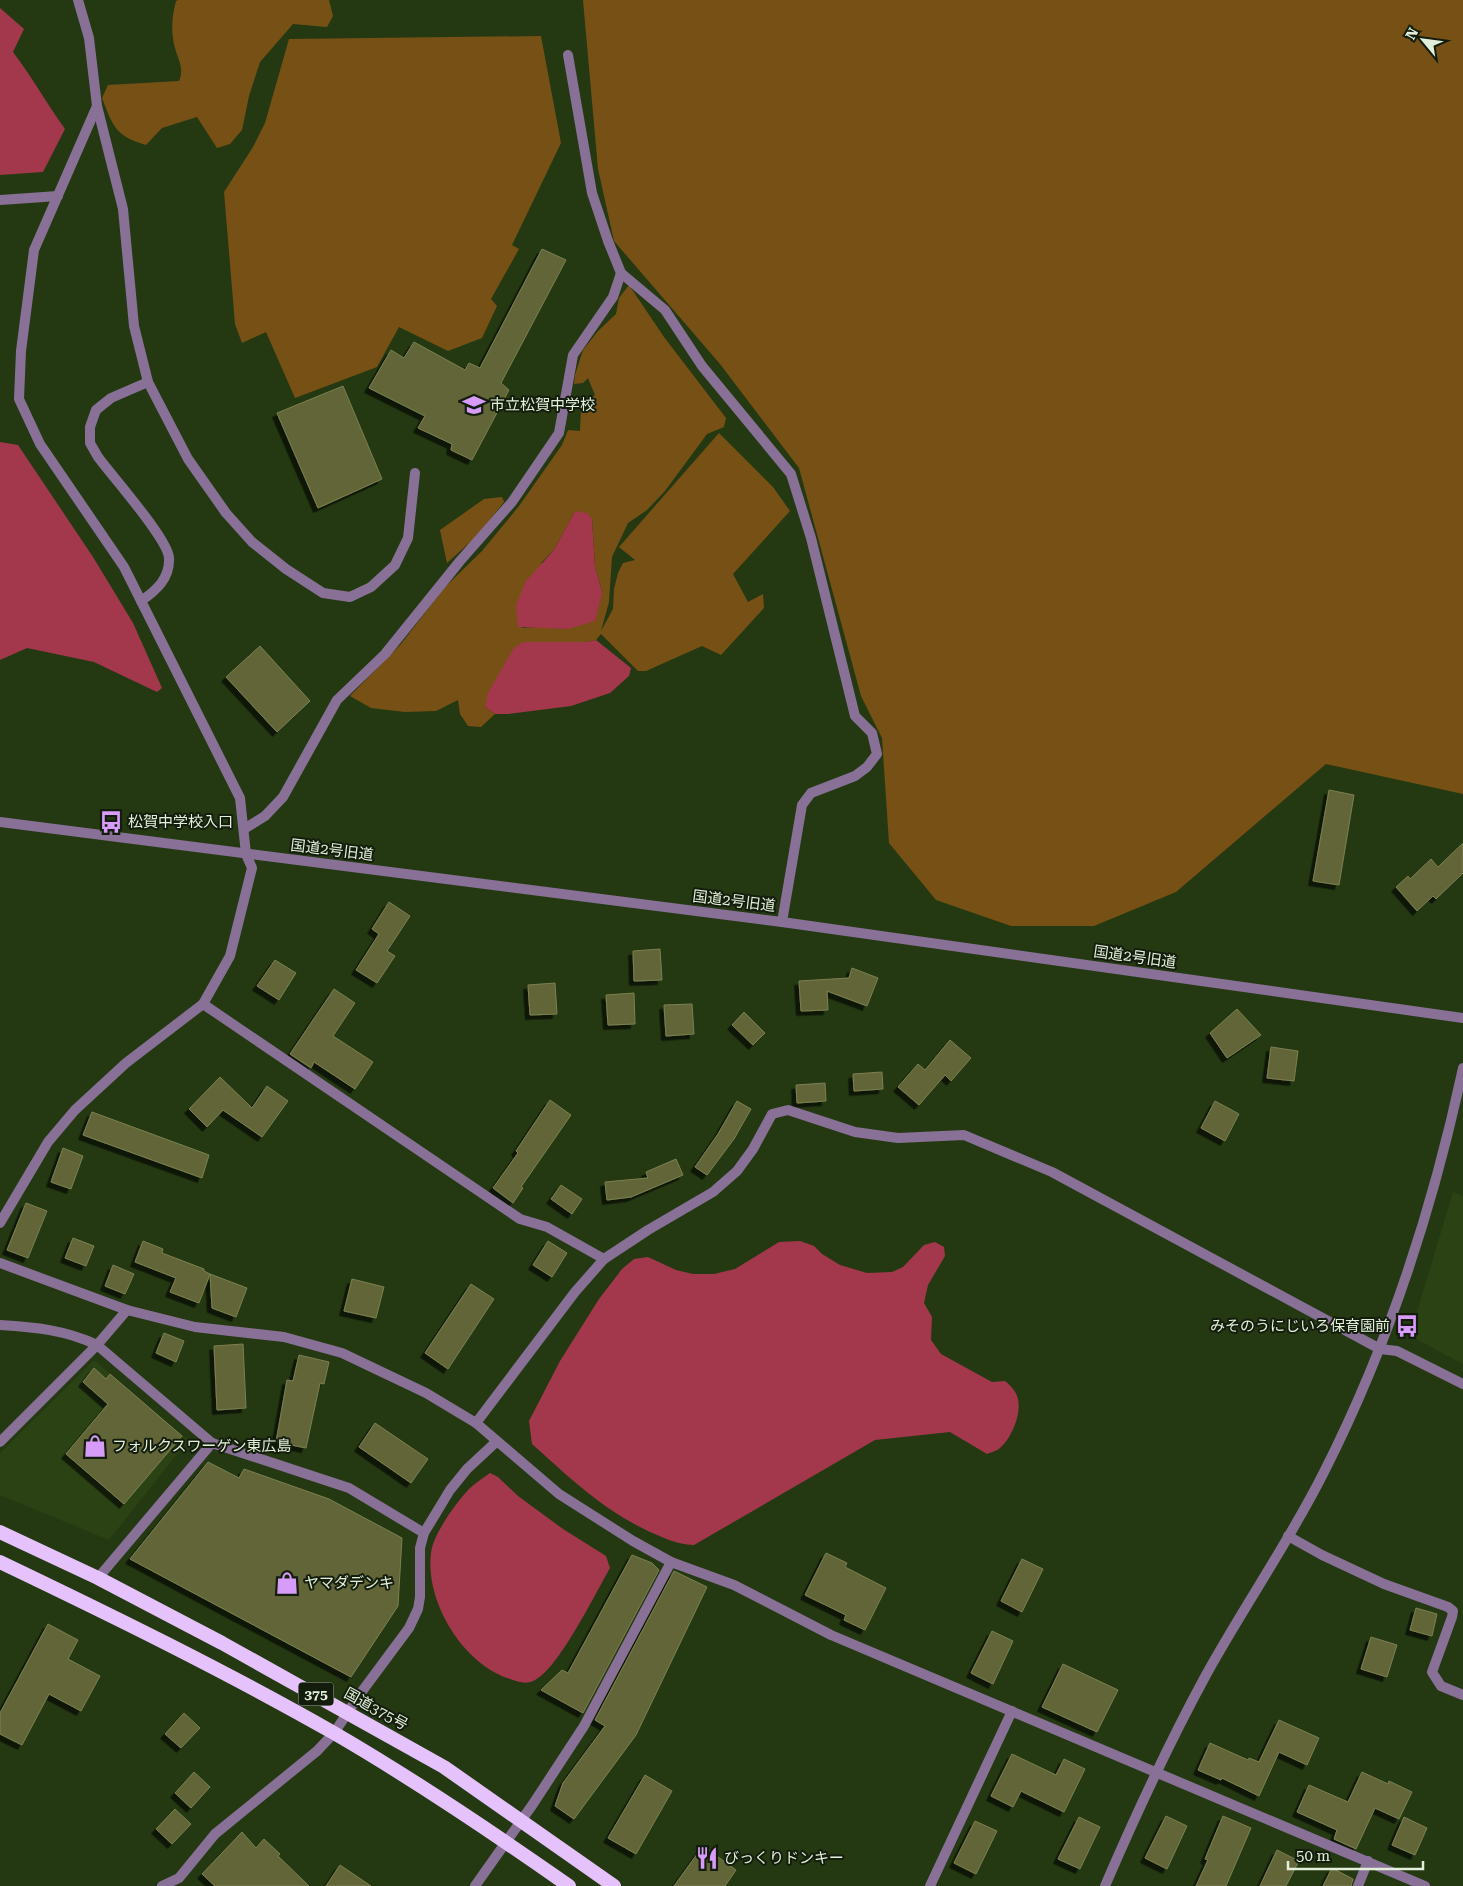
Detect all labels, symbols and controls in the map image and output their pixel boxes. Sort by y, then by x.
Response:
north arrow [1398,15,1448,65]
text: N [1402,25,1421,42]
school or university icon: 市立松賀中学校 [461,392,487,418]
place label: 市立松賀中学校 [490,396,595,414]
bus stop icon: 松賀中学校入口 [98,809,124,835]
place label: 松賀中学校入口 [128,813,233,831]
street label: 国道2号旧道 [290,836,374,864]
street label: 国道2号旧道 [692,887,776,915]
street label: 国道2号旧道 [1092,942,1178,972]
bus stop icon: みそのうにじいろ保育園前 [1394,1313,1420,1339]
place label: みそのうにじいろ保育園前 [1210,1317,1390,1335]
shop icon: フォルクスワーゲン東広島 [82,1433,108,1459]
place label: フォルクスワーゲン東広島 [112,1437,292,1455]
shop icon: ヤマダデンキ [274,1570,300,1596]
place label: ヤマダデンキ [304,1574,394,1592]
road number: 375 [298,1682,334,1706]
street label: 国道375号 [341,1684,411,1734]
scale bar [1288,1838,1423,1870]
restaurant icon: びっくりドンキー [694,1845,720,1871]
text: 50 m [1296,1847,1331,1865]
place label: びっくりドンキー [724,1849,844,1867]

